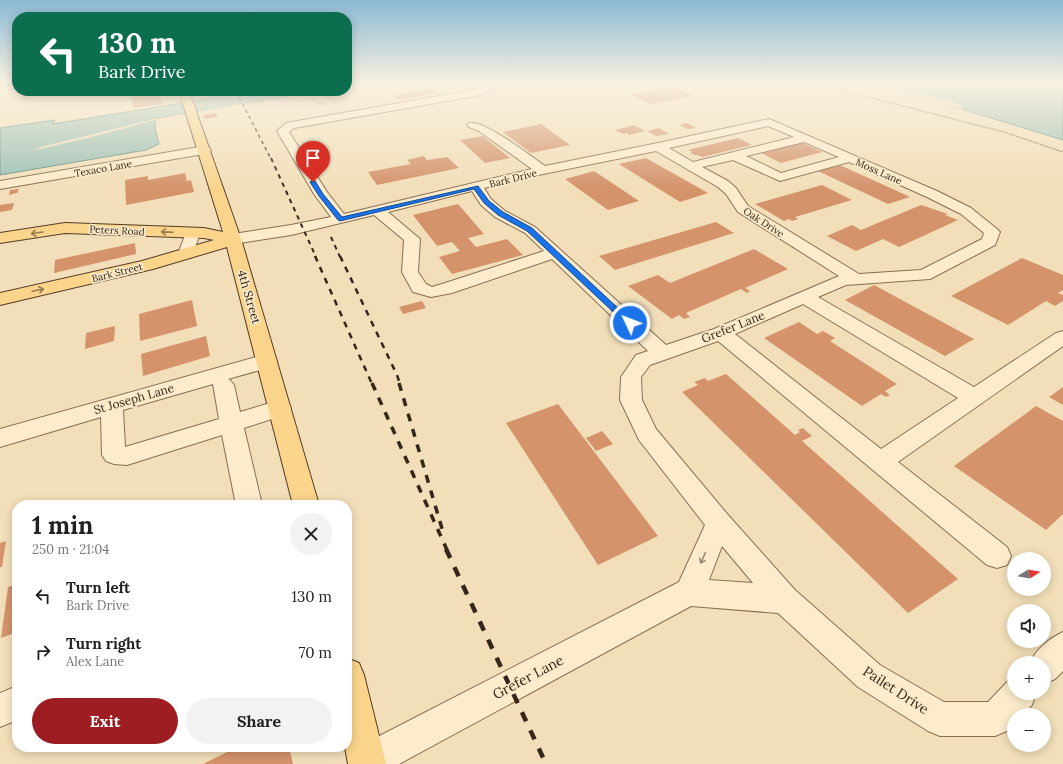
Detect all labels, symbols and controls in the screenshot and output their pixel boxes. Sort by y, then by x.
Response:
text: 130 m [98,25,176,61]
icon: left [32,28,84,80]
text: Bark Drive [98,60,186,83]
pin [296,141,330,182]
icon: arrive [302,147,324,169]
street label: Moss Lane [854,155,905,188]
street label: Texaco Lane [73,157,133,180]
street label: Bark Drive [488,166,539,191]
street label: Oak Drive [741,204,787,241]
street label: Peters Road [89,223,145,238]
one-way arrow [31,229,44,237]
one-way arrow [161,229,174,236]
street label: Bark Street [90,260,144,285]
street label: 4th Street [235,268,264,326]
one-way arrow [31,286,44,294]
position arrow [609,302,651,344]
street label: Grefer Lane [699,307,767,346]
street label: St Joseph Lane [92,380,176,417]
text: 1 min [32,510,93,541]
button: close [290,513,332,555]
text: 250 m · 21:04 [32,541,109,558]
one-way arrow [699,552,707,564]
north arrow [1007,552,1051,596]
map controls [1007,552,1051,752]
text: Turn left [66,578,130,597]
icon: left [32,585,54,607]
text: 130 m [292,587,332,606]
text: Bark Drive [66,597,129,614]
button: sound [1007,604,1051,648]
text: Turn right [66,634,142,653]
icon: right [32,641,54,663]
text: 70 m [298,643,332,662]
street label: Grefer Lane [489,651,567,703]
text: Alex Lane [66,653,124,670]
button: + [1007,656,1051,700]
street label: Pailet Drive [860,662,933,718]
button: Exit [32,698,178,744]
button: Share [186,698,332,744]
button: − [1007,708,1051,752]

